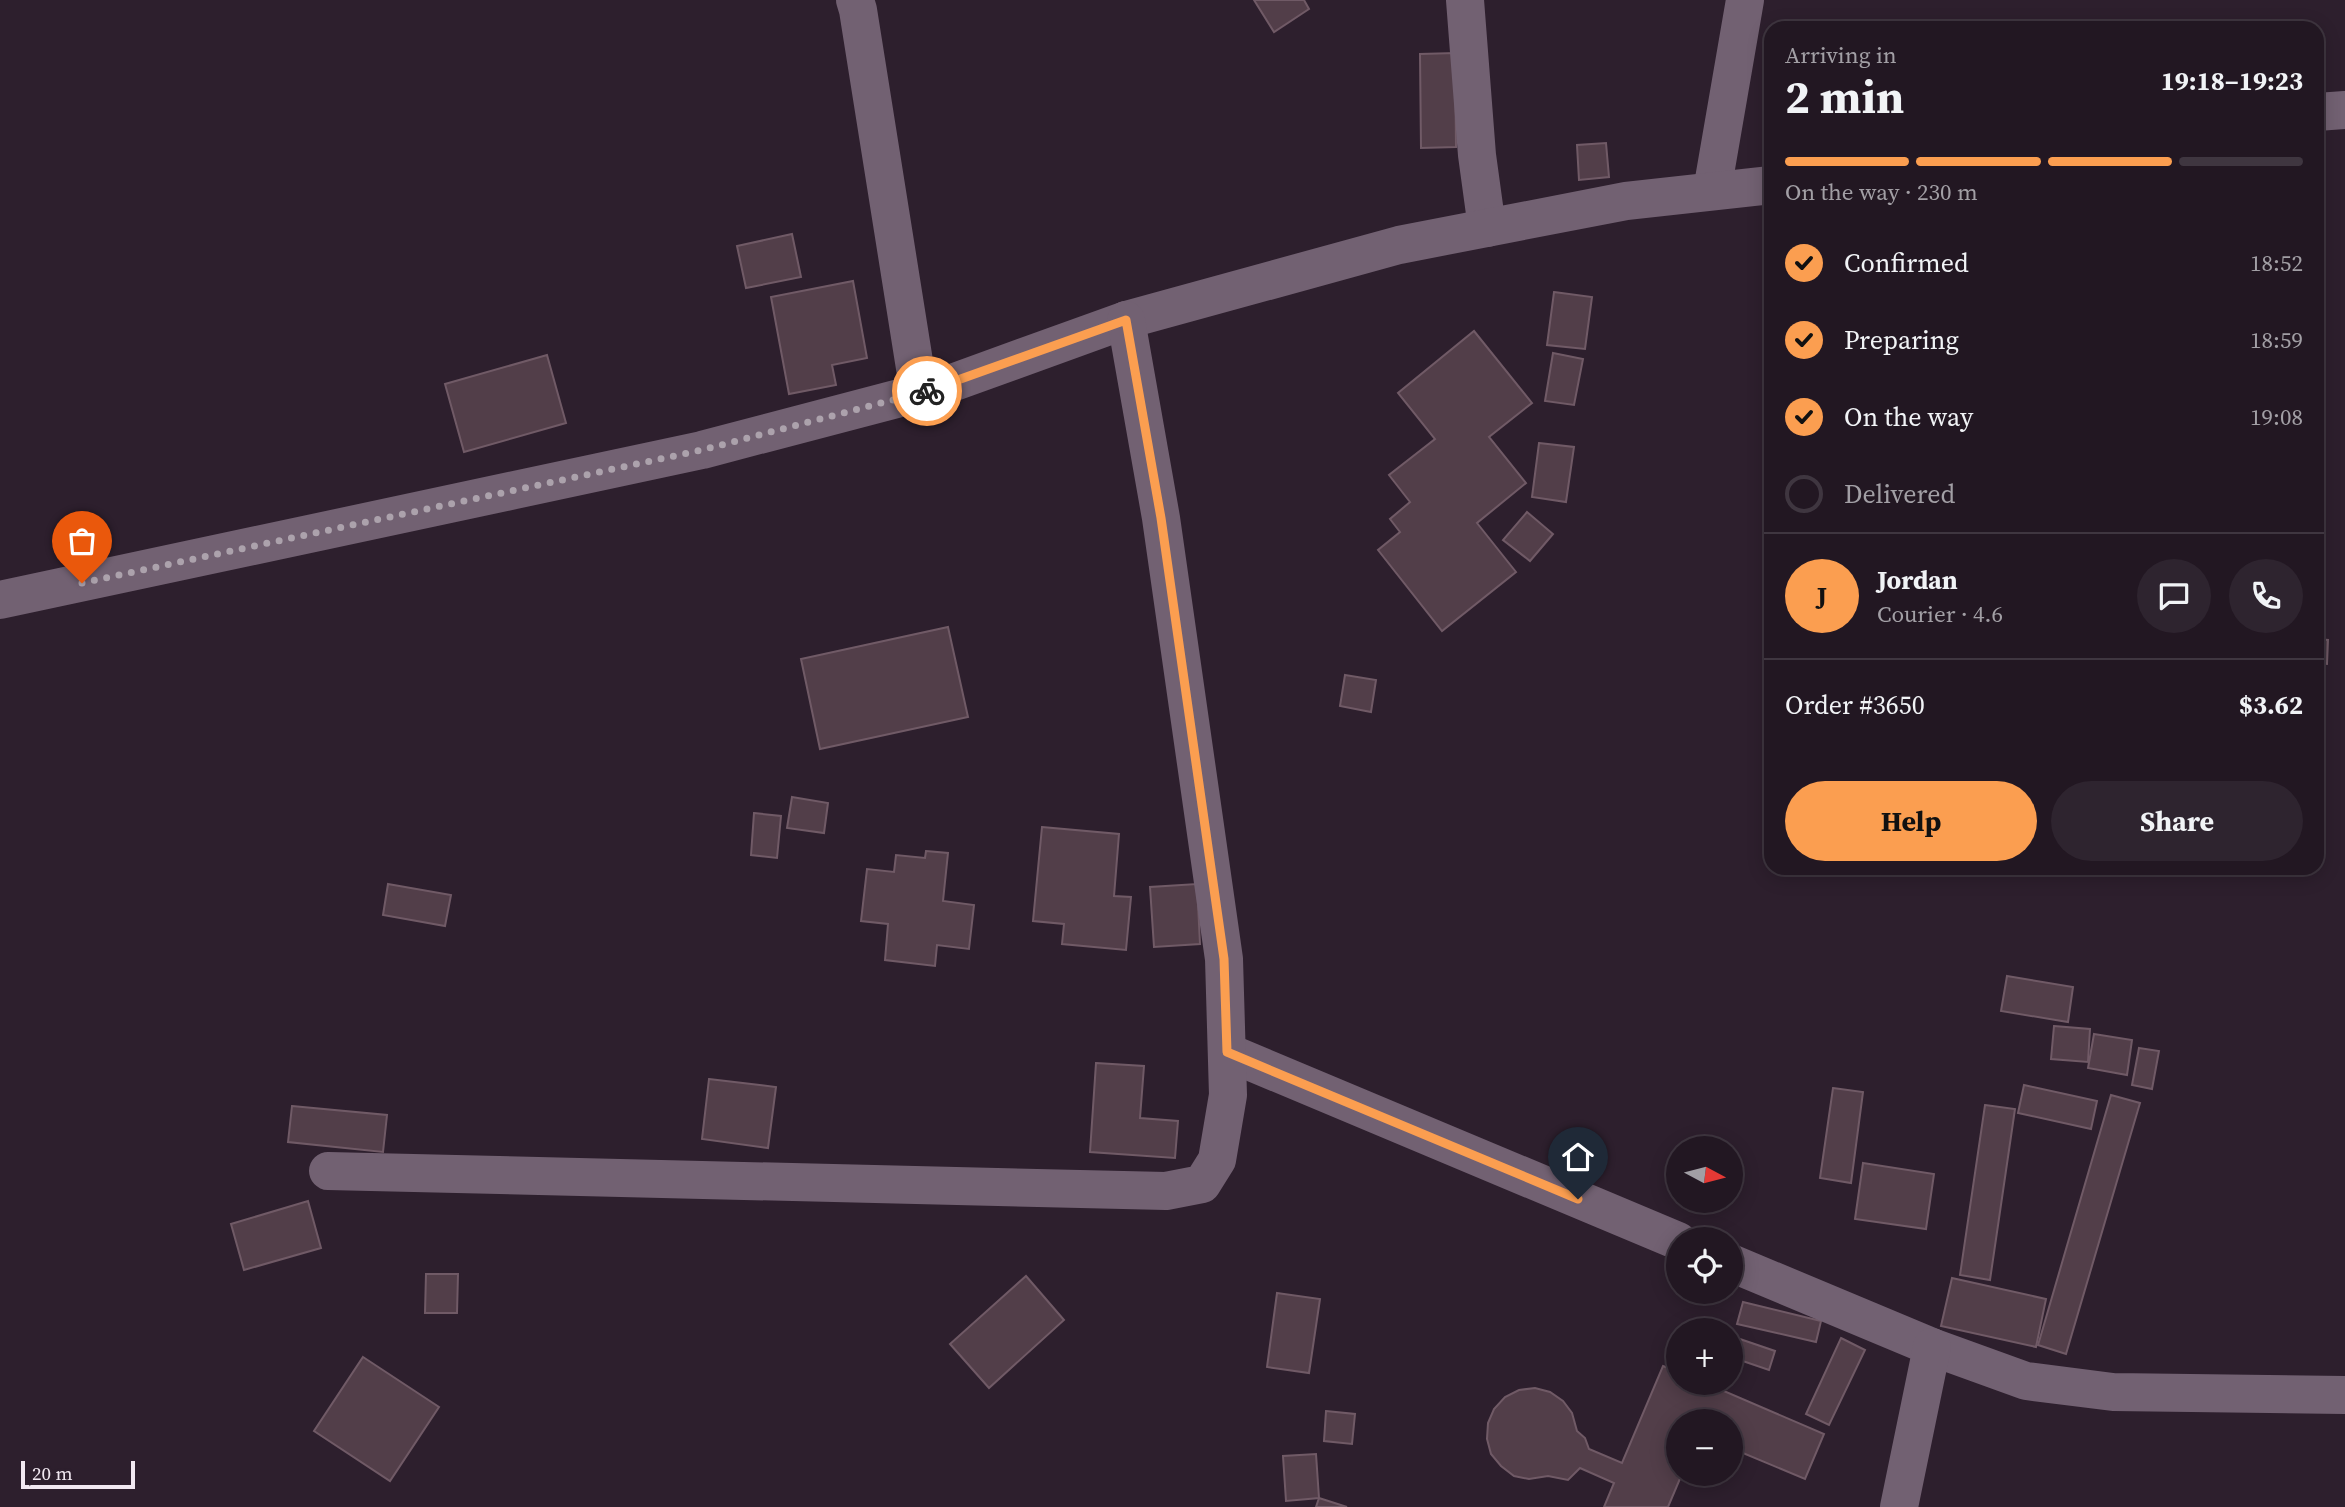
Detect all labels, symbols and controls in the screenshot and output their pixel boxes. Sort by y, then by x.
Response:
text: Arriving in [1785,39,1897,71]
text: 19:18–19:23 [2161,63,2303,99]
text: 2 min [1785,65,1904,128]
text: On the way · 230 m [1785,176,1978,208]
icon: check [1785,244,1823,282]
text: Confirmed [1844,245,1969,281]
text: 18:52 [2250,247,2303,279]
icon: check [1785,321,1823,359]
text: Preparing [1844,322,1959,358]
text: 18:59 [2250,324,2303,356]
courier [892,356,962,426]
icon: bike [908,372,946,410]
icon: check [1785,398,1823,436]
text: On the way [1844,399,1973,435]
text: 19:08 [2250,401,2303,433]
text: Delivered [1844,476,1955,512]
pin [52,511,112,583]
icon: bag [63,522,101,560]
button: chat [2137,559,2211,633]
button: phone [2229,559,2303,633]
text: Jordan [1877,562,1958,598]
text: J [1817,578,1827,614]
text: Courier · 4.6 [1877,598,2003,630]
text: Order #3650 [1785,687,1925,723]
text: $3.62 [2239,687,2303,723]
button: Help [1785,781,2037,861]
button: Share [2051,781,2303,861]
pin [1548,1127,1608,1199]
north arrow [1666,1136,1743,1213]
map controls [1666,1136,1743,1486]
icon: home [1559,1138,1597,1176]
button: locate [1666,1227,1743,1304]
button: + [1666,1318,1743,1395]
button: − [1666,1409,1743,1486]
scale bar [21,1458,135,1490]
text: 20 m [32,1460,73,1486]

